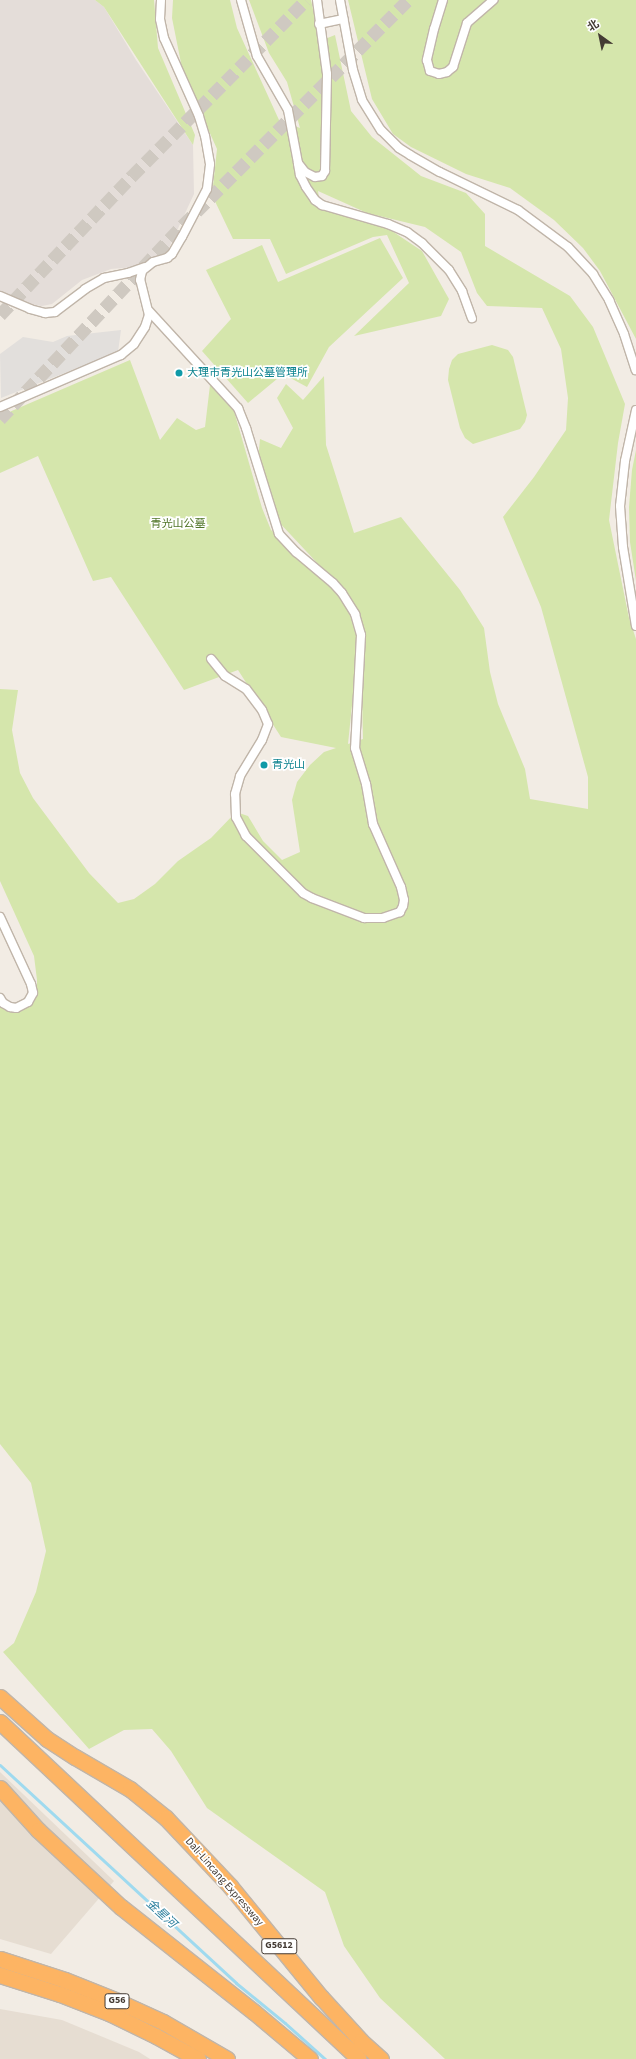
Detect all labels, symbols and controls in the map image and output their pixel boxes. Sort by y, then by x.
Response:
north arrow [580,16,620,56]
text: 北 [584,16,602,35]
place label: 大理市青光山公墓管理所 [187,366,308,380]
marker: 大理市青光山公墓管理所 [174,368,184,378]
park label: 青光山公墓 [151,517,205,531]
place label: 青光山 [272,758,305,772]
marker: 青光山 [259,760,269,770]
street label: Dali-Lincang Expressway [182,1835,266,1929]
water label: 金星河 [143,1896,179,1932]
road number: G5612 [261,1938,297,1954]
road number: G56 [104,1993,130,2009]

